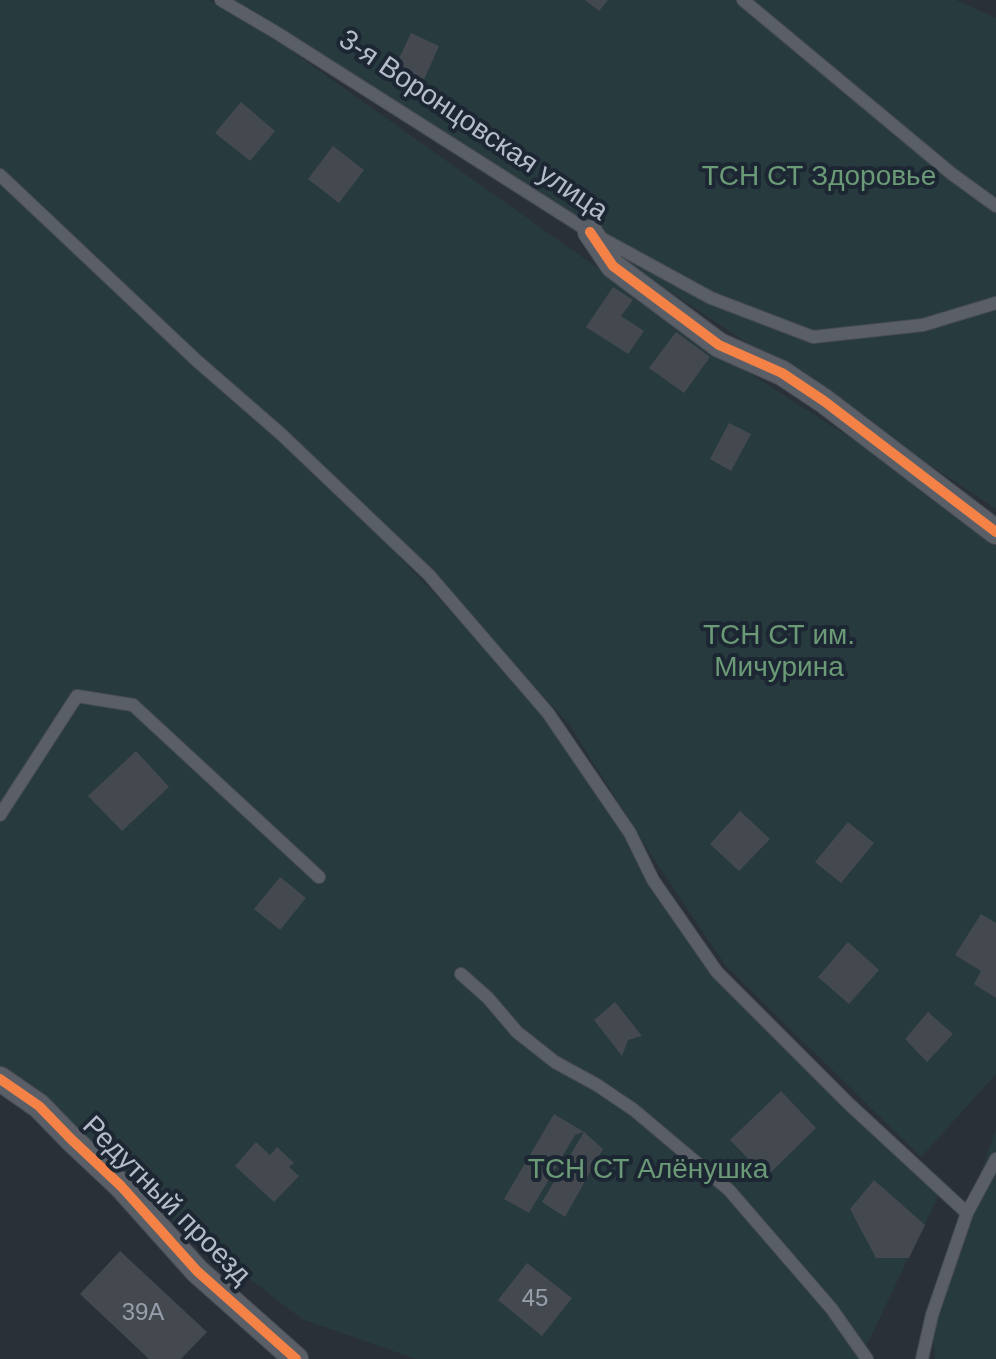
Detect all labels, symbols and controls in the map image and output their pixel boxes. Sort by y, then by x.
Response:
street label: 3-я Воронцовская улица [332,23,614,229]
park label: ТСН СТ Здоровье [702,160,936,194]
park label: ТСН СТ им. Мичурина [703,619,855,685]
street label: Редутный проезд [75,1110,257,1292]
park label: ТСН СТ Алёнушка [528,1153,768,1187]
house number: 45 [522,1285,548,1313]
house number: 39А [122,1299,164,1327]

